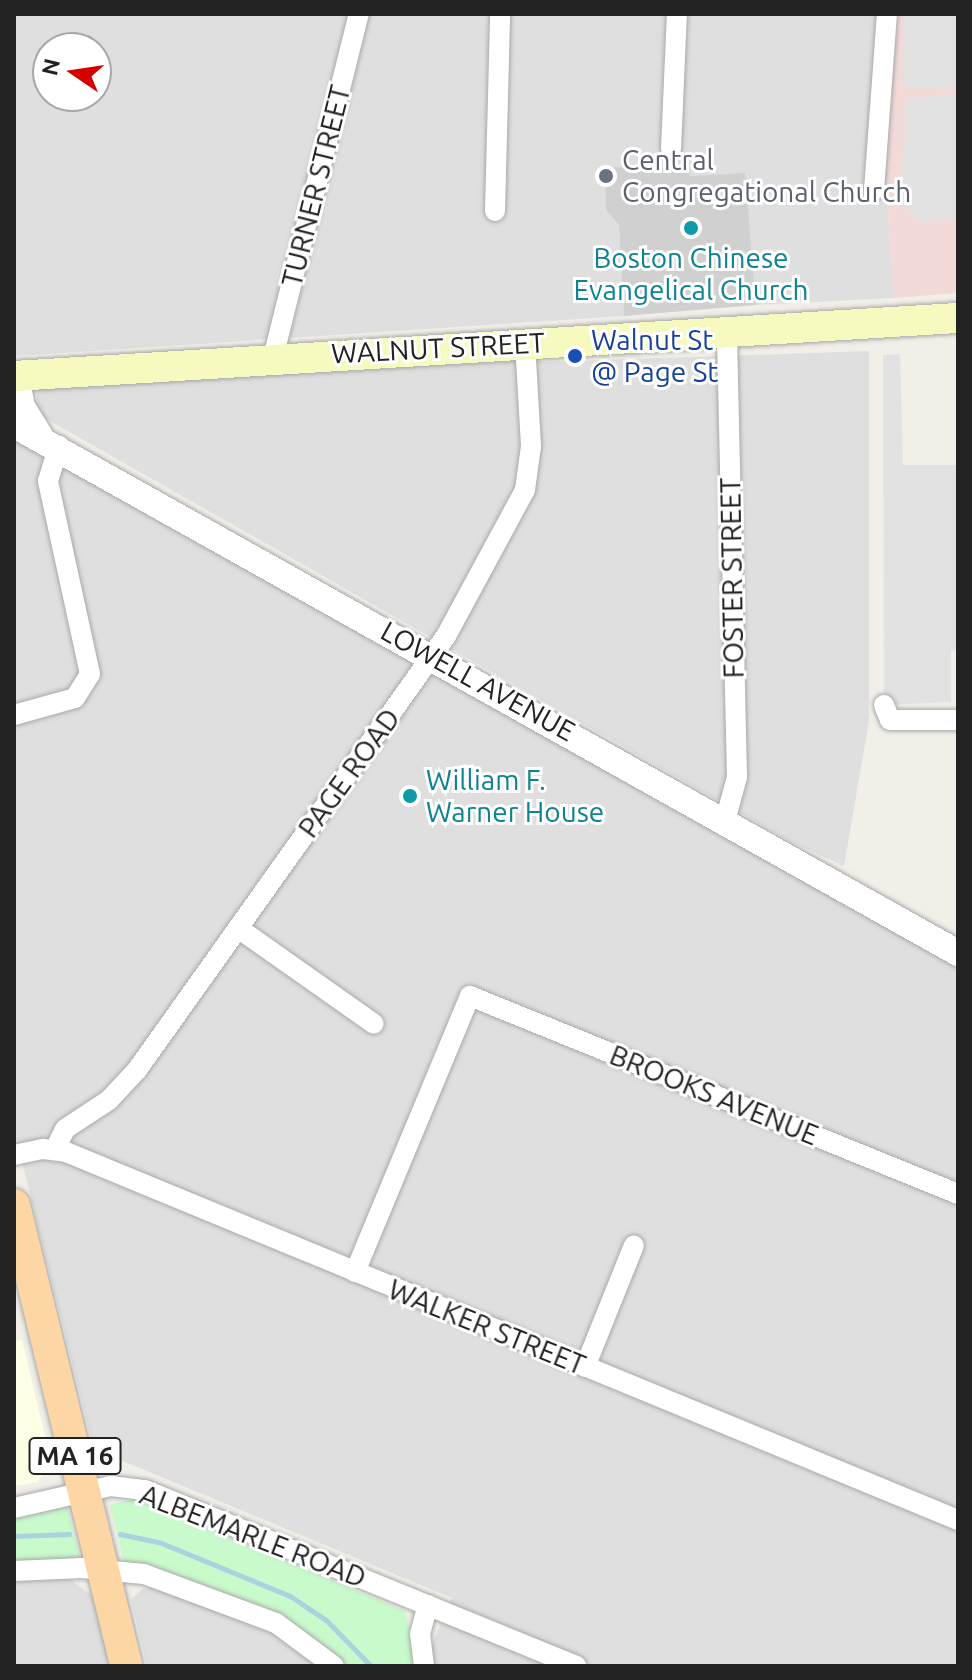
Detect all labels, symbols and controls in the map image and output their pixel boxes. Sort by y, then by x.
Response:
north arrow [32,32,112,112]
text: N [36,56,64,78]
street label: TURNER STREET [275,82,357,290]
place label: Central Congregational Church [622,143,911,209]
marker: Central Congregational Church [597,167,615,185]
marker: Boston Chinese Evangelical Church [682,219,700,237]
place label: Boston Chinese Evangelical Church [574,241,808,307]
place label: Walnut St @ Page St [591,323,718,389]
street label: WALNUT STREET [330,326,546,370]
marker: Walnut St @ Page St [566,347,584,365]
street label: FOSTER STREET [713,477,751,679]
street label: LOWELL AVENUE [375,614,581,748]
street label: PAGE ROAD [291,702,407,844]
place label: William F. Warner House [426,763,604,829]
marker: William F. Warner House [401,787,419,805]
street label: BROOKS AVENUE [605,1038,823,1152]
street label: WALKER STREET [384,1272,590,1382]
road number: MA 16 [27,1434,123,1478]
street label: ALBEMARLE ROAD [135,1477,371,1595]

